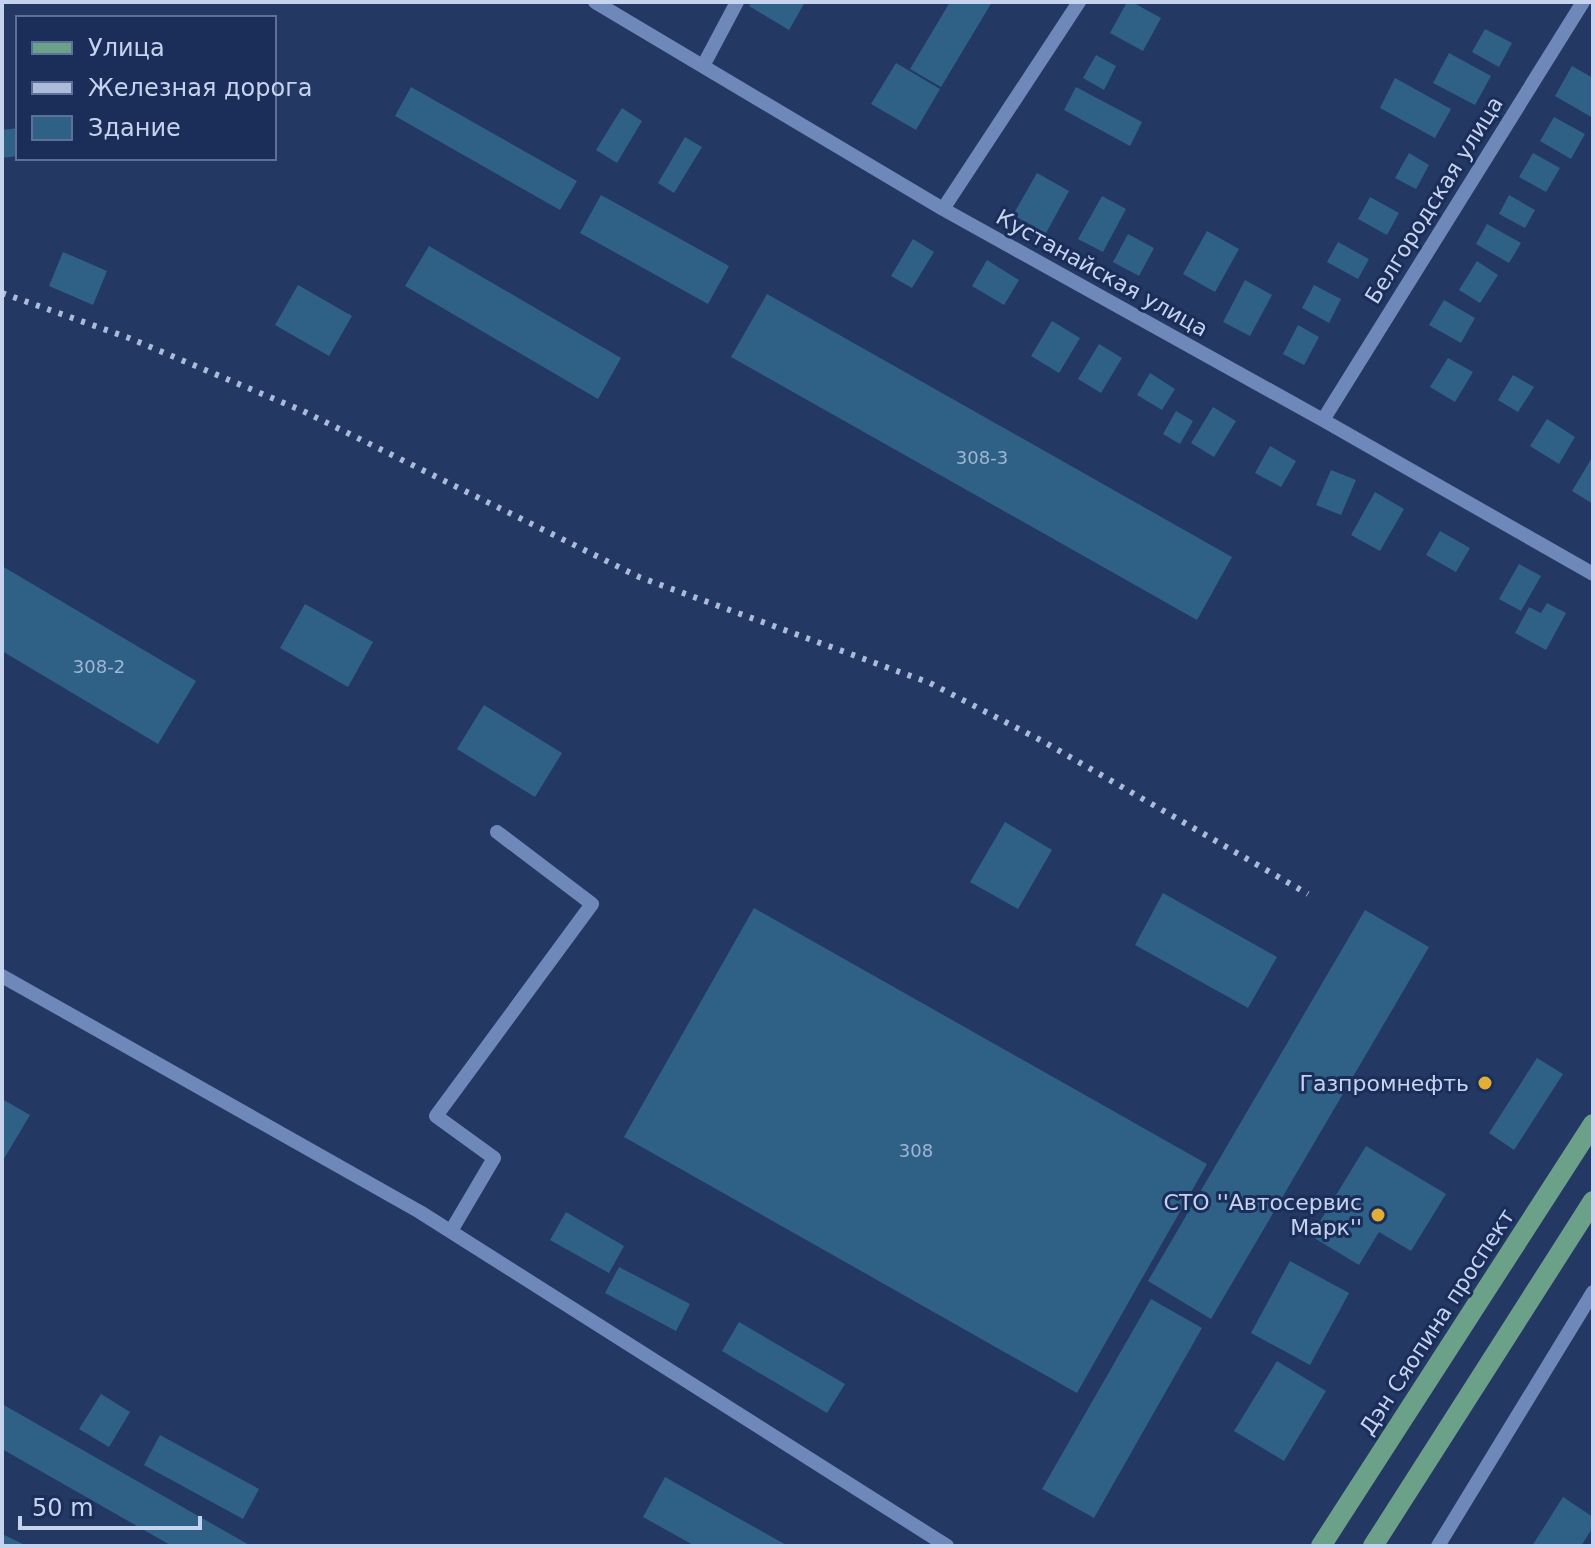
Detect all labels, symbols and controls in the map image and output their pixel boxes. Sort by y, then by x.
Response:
legend [16,16,276,160]
text: Улица [88,34,165,62]
text: Железная дорога [88,74,312,102]
street label: Белгородская улица [1360,92,1508,308]
text: Здание [88,114,181,142]
street label: Кустанайская улица [992,204,1212,342]
house number: 308-3 [956,447,1008,468]
house number: 308-2 [73,656,125,677]
place label: Газпромнефть [1299,1071,1469,1096]
marker: Газпромнефть [1476,1074,1494,1092]
house number: 308 [899,1140,933,1161]
place label: СТО ''Автосервис Марк'' [1164,1190,1362,1240]
street label: Дэн Сяопина проспект [1355,1204,1520,1440]
marker: СТО ''Автосервис Марк'' [1369,1206,1387,1224]
scale bar [20,1480,200,1530]
text: 50 m [32,1494,94,1522]

